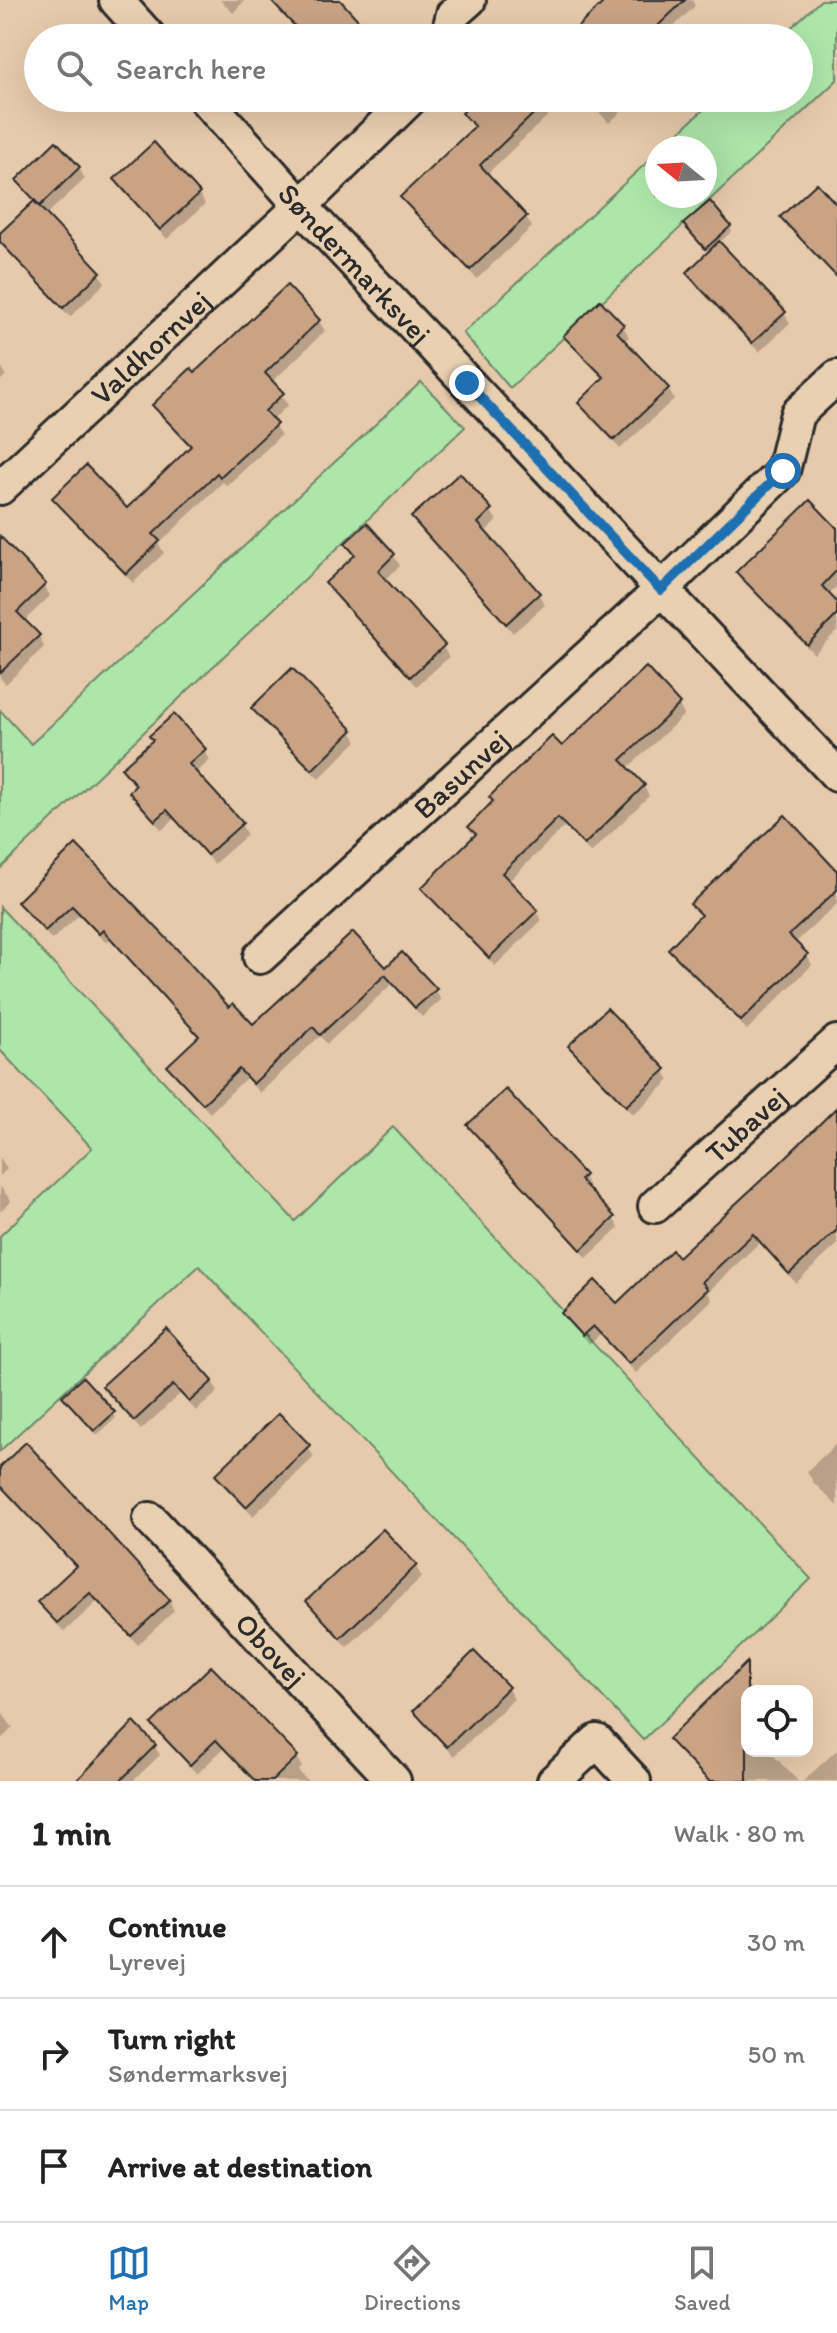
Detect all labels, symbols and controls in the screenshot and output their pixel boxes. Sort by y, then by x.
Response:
search box [24,24,813,112]
icon: search [52,46,96,90]
text: Search here [116,50,266,87]
north arrow [645,136,717,208]
street label: Søndermarksvej [271,175,440,352]
street label: Valdhornvej [82,282,218,412]
route end [449,365,485,401]
route start [765,453,801,489]
street label: Basunvej [405,720,516,826]
street label: Tubavej [697,1078,794,1171]
street label: Obovej [228,1604,315,1694]
map controls [741,1685,813,1757]
button: locate [741,1685,813,1757]
text: 1 min [32,1813,111,1854]
text: Walk · 80 m [674,1817,805,1849]
text: Continue [108,1908,227,1945]
icon: ahead [32,1920,76,1964]
text: 30 m [747,1926,805,1958]
text: Lyrevej [108,1945,186,1977]
text: Turn right [108,2020,236,2057]
icon: right [32,2032,76,2076]
text: 50 m [748,2038,805,2070]
text: Søndermarksvej [108,2057,288,2089]
icon: arrive [32,2144,76,2188]
text: Arrive at destination [108,2148,372,2185]
tab: Map [107,2241,151,2316]
tab: Directions [364,2241,461,2316]
tab: Saved [674,2241,730,2316]

